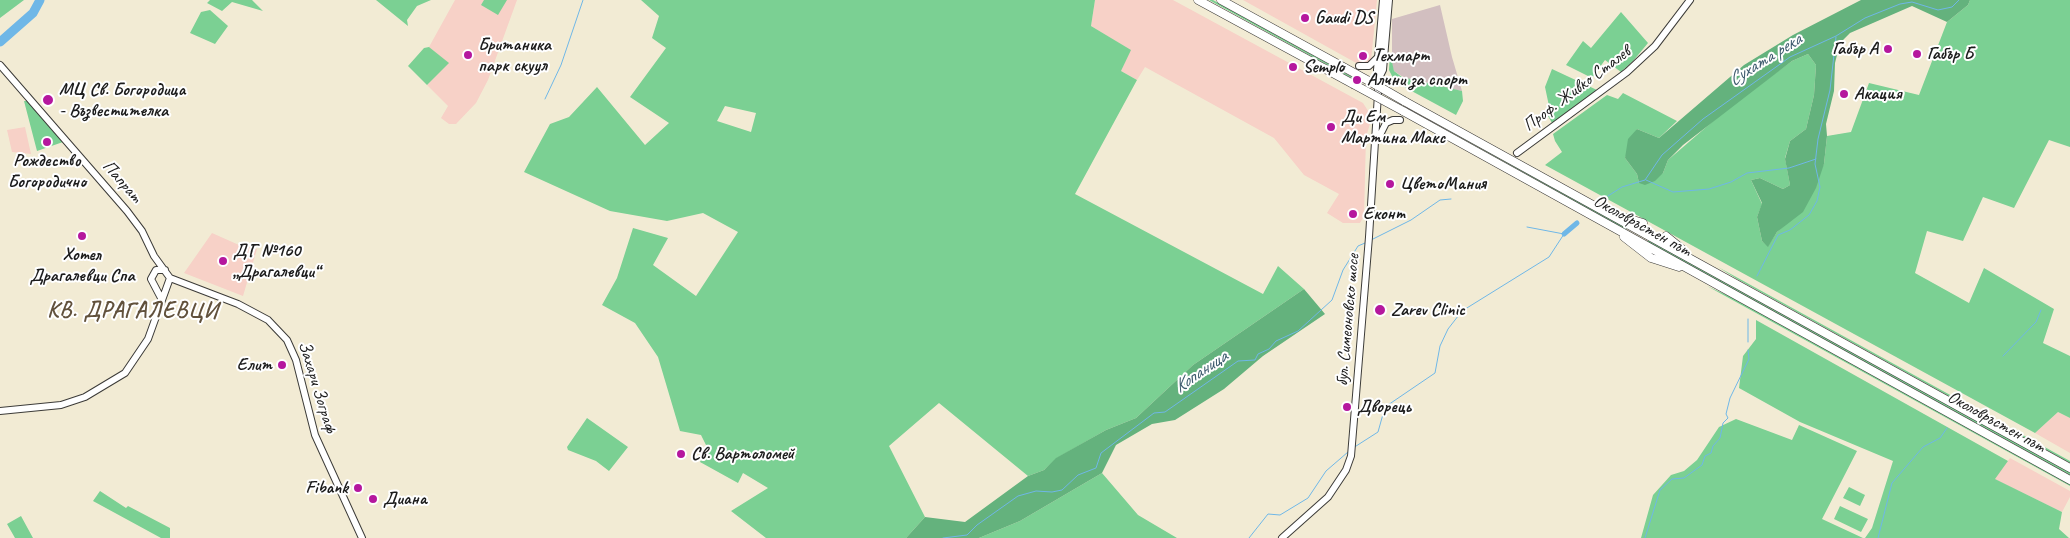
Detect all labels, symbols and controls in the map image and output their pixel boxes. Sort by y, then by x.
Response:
place label: Gaudi DS [1315,7,1373,29]
marker: Gaudi DS [1299,12,1311,24]
water label: Сухата река [1724,29,1806,91]
place label: Британика парк скуул [478,34,551,76]
place label: Габър А [1832,38,1878,60]
street label: Проф. Живко Сталев [1519,42,1635,136]
marker: Габър А [1882,43,1894,55]
place label: Габър Б [1927,43,1973,65]
place label: Техмарт [1373,45,1429,67]
marker: Габър Б [1911,48,1923,60]
marker: Британика парк скуул [462,49,474,61]
marker: Техмарт [1357,50,1369,62]
place label: Semplo [1303,56,1344,78]
marker: Semplo [1287,61,1299,73]
place label: Алчни за спорт [1367,69,1466,91]
marker: Алчни за спорт [1351,74,1363,86]
place label: МЦ Св. Богородица - Възвестителка [59,79,185,122]
place label: Акация [1854,83,1902,105]
marker: Акация [1838,88,1850,100]
marker: МЦ Св. Богородица - Възвестителка [41,93,55,107]
place label: Ди Ем Мартина Макс [1341,106,1445,148]
marker: Ди Ем Мартина Макс [1325,121,1337,133]
marker: Рождество Богородично [41,136,53,148]
place label: Рождество Богородично [8,150,86,192]
street label: Папрат [97,156,147,208]
place label: ЦветоМания [1400,173,1486,195]
marker: ЦветоМания [1384,178,1396,190]
street label: Околовръстен път [1589,190,1695,262]
place label: Еконт [1363,203,1405,225]
marker: Еконт [1347,208,1359,220]
marker: Хотел Драгалевци Спа [76,230,88,242]
place label: ДГ №160 „Драгалевци“ [233,240,319,282]
place label: Хотел Драгалевци Спа [29,244,135,286]
street label: бул. Симеоновско шосе [1331,253,1365,387]
marker: ДГ №160 „Драгалевци“ [217,255,229,267]
district label: КВ. ДРАГАЛЕВЦИ [41,298,225,324]
place label: Zarev Clinic [1391,299,1465,321]
marker: Zarev Clinic [1373,303,1387,317]
street label: Захари Зограф [293,339,341,435]
water label: Копаница [1170,346,1232,398]
place label: Елит [237,354,272,376]
marker: Елит [276,359,288,371]
street label: Околовръстен път [1943,386,2049,458]
place label: Дворець [1357,396,1411,418]
marker: Дворець [1341,401,1353,413]
place label: Св. Вартоломей [691,443,794,465]
marker: Св. Вартоломей [675,448,687,460]
place label: Fibank [306,477,348,499]
marker: Fibank [352,482,364,494]
place label: Диана [383,488,427,510]
marker: Диана [367,493,379,505]

